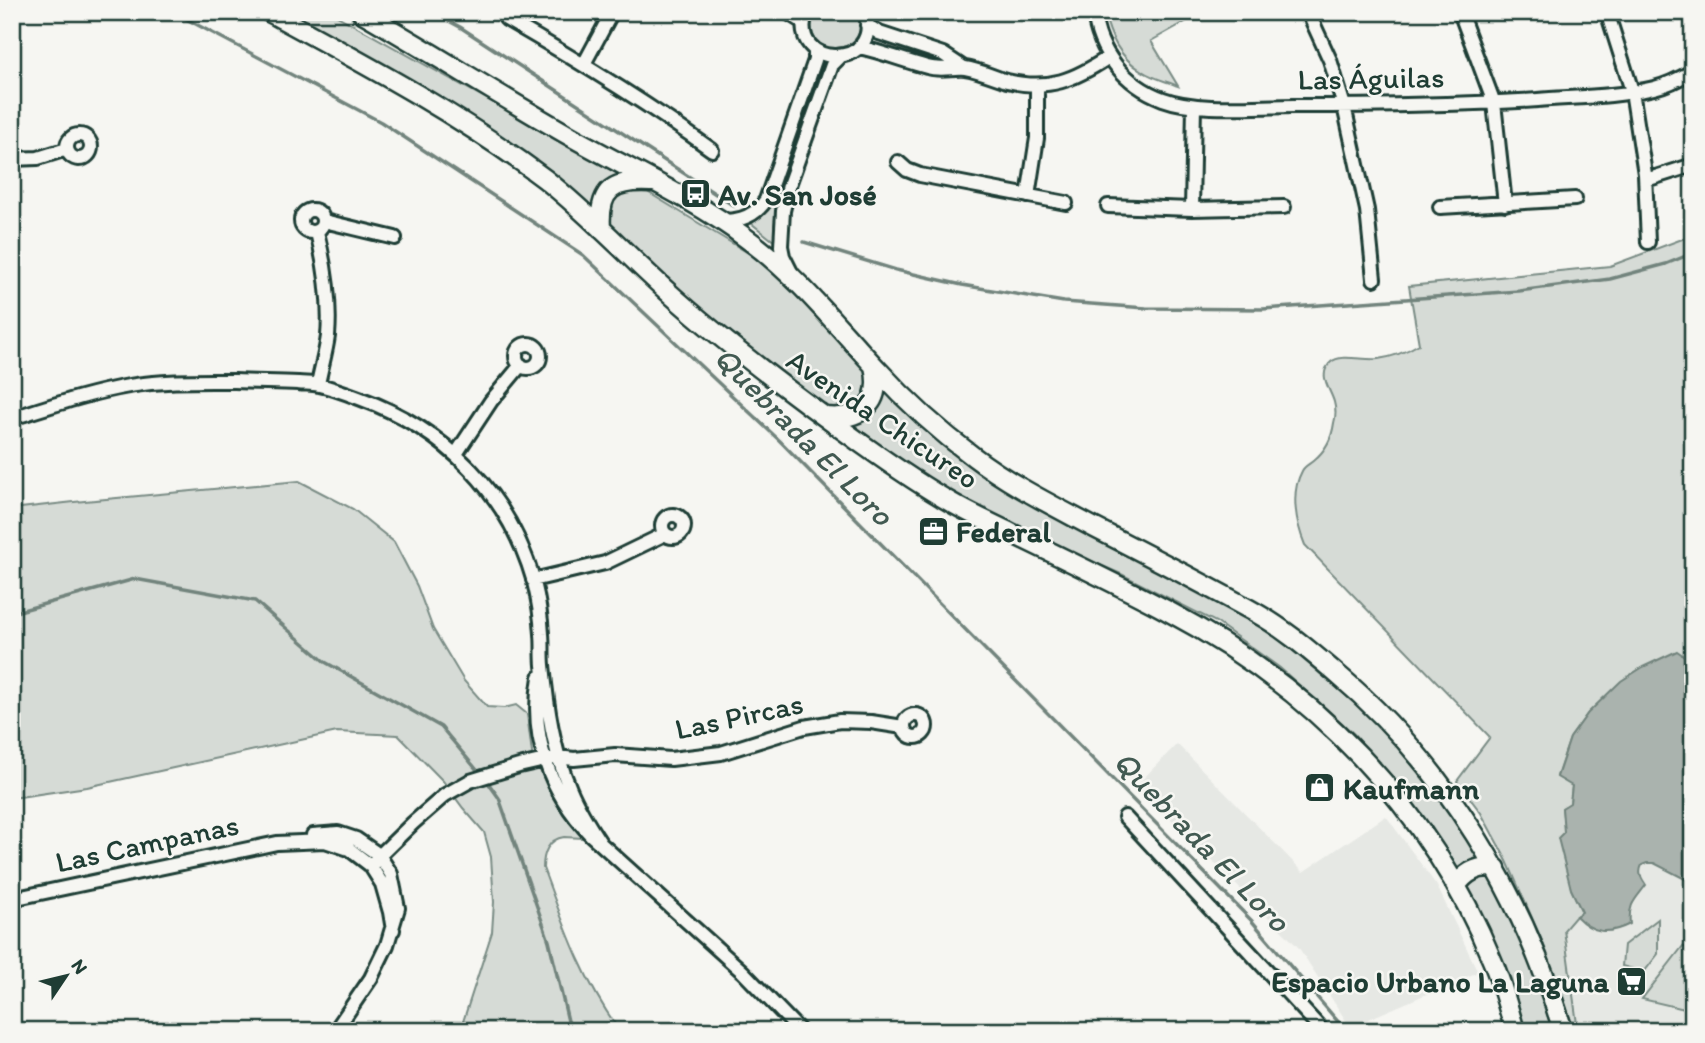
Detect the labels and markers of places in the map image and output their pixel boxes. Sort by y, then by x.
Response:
place label: Av. San José [717,176,877,213]
bus stop icon: Av. San José [678,177,712,211]
place label: Federal [956,513,1051,550]
office icon: Federal [916,514,950,548]
place label: Kaufmann [1343,770,1479,807]
shop icon: Kaufmann [1303,771,1337,805]
place label: Espacio Urbano La Laguna [1271,963,1609,1000]
supermarket icon: Espacio Urbano La Laguna [1615,964,1649,998]

